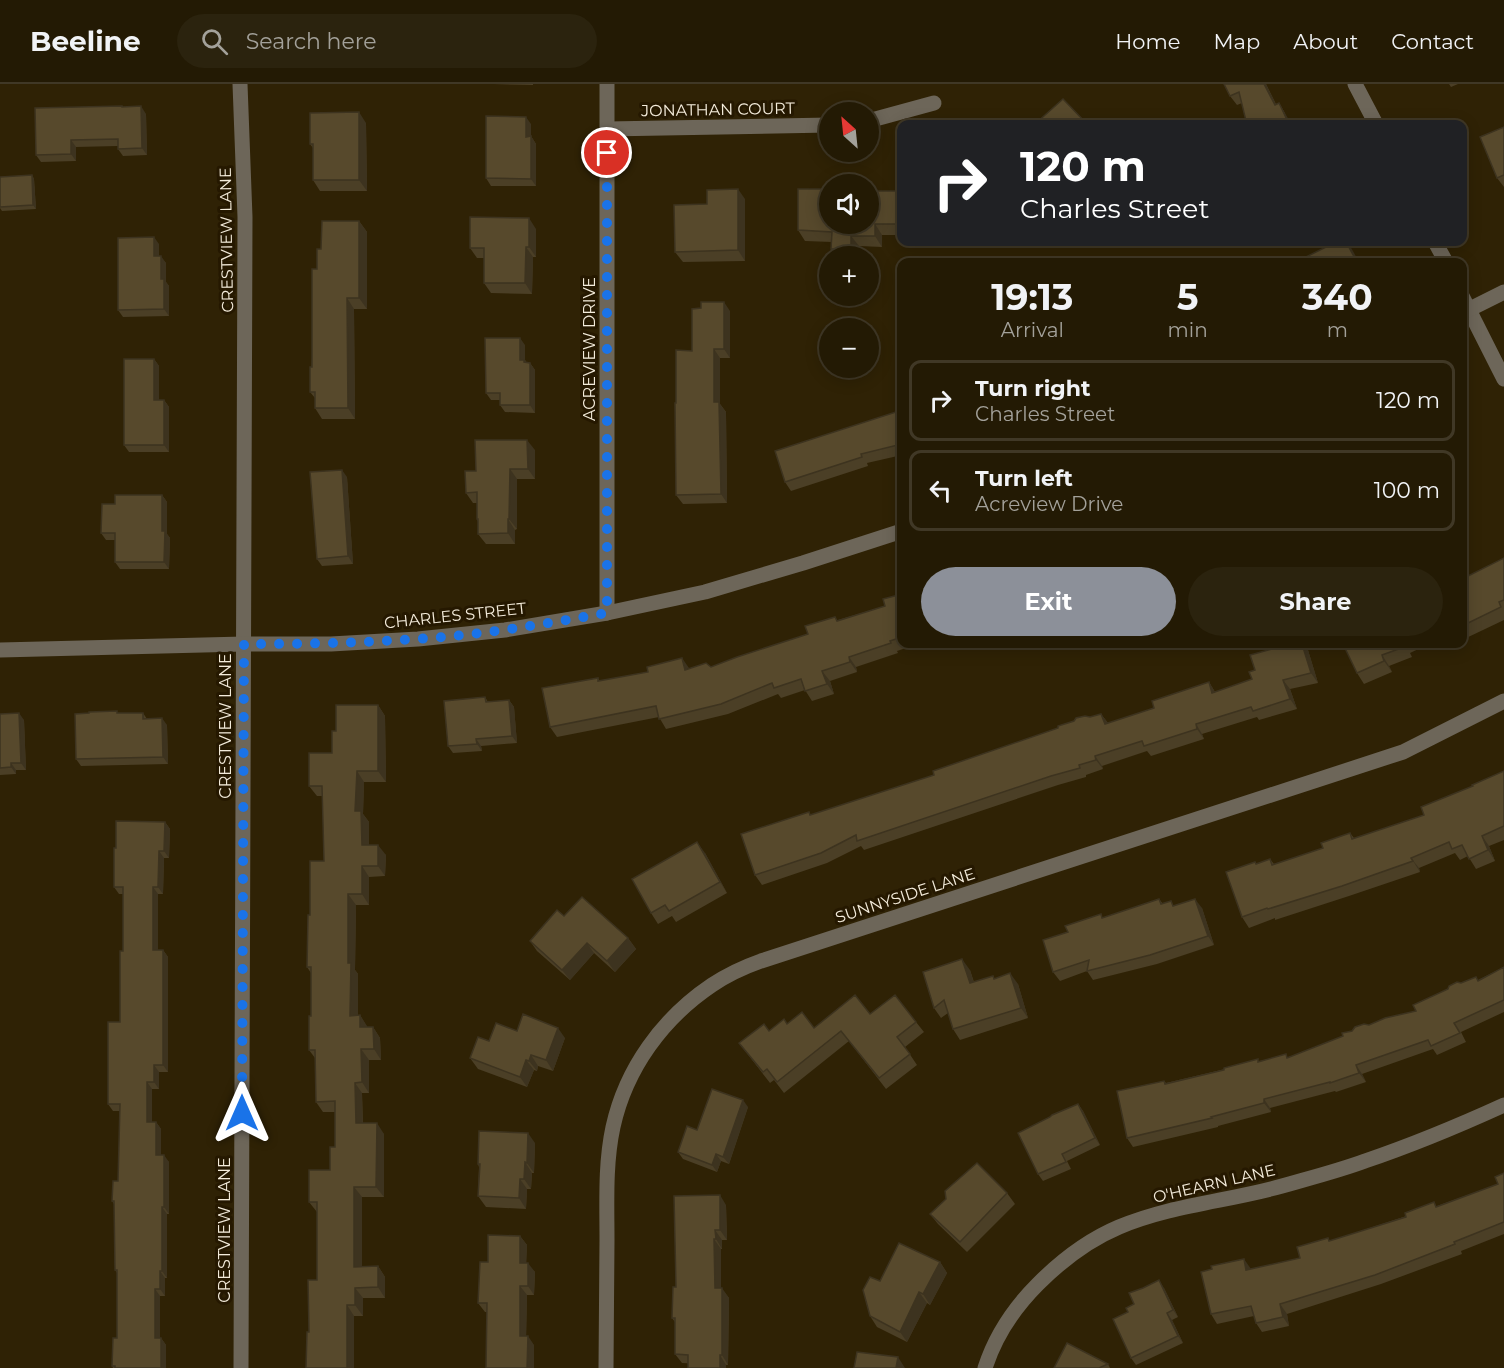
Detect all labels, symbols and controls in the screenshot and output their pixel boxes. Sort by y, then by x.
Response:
search box [177,14,597,68]
text: Beeline [30,24,141,58]
icon: search [198,25,231,58]
text: Search here [246,28,377,55]
text: Home [1115,29,1180,54]
text: Map [1213,29,1260,54]
text: About [1293,29,1358,54]
text: Contact [1391,29,1474,54]
street label: JONATHAN COURT [640,99,796,120]
north arrow [819,102,879,162]
map controls [819,102,879,378]
pin [581,127,632,178]
icon: arrive [590,136,623,169]
text: 120 m [1020,140,1146,192]
icon: right [921,144,999,222]
street label: CRESTVIEW LANE [216,167,237,313]
button: sound [819,174,879,234]
text: Charles Street [1020,192,1209,225]
button: + [819,246,879,306]
text: 19:13 [991,275,1073,319]
text: 5 [1177,275,1198,319]
text: 340 [1302,275,1373,319]
street label: ACREVIEW DRIVE [580,277,599,421]
button: − [819,318,879,378]
text: Arrival [1001,318,1064,342]
text: min [1168,318,1208,342]
text: m [1327,318,1348,342]
text: Turn right [975,375,1090,402]
icon: right [924,384,957,417]
text: 120 m [1376,387,1440,414]
text: Charles Street [975,402,1115,426]
text: Turn left [975,465,1073,492]
icon: left [924,474,957,507]
text: 100 m [1374,477,1440,504]
text: Acreview Drive [975,492,1123,516]
button: Exit [921,567,1176,636]
button: Share [1188,567,1443,636]
street label: CHARLES STREET [383,599,528,632]
street label: CRESTVIEW LANE [216,653,235,799]
street label: SUNNYSIDE LANE [833,864,977,927]
position arrow [210,1081,274,1145]
street label: CRESTVIEW LANE [215,1157,234,1303]
street label: O'HEARN LANE [1151,1160,1277,1207]

